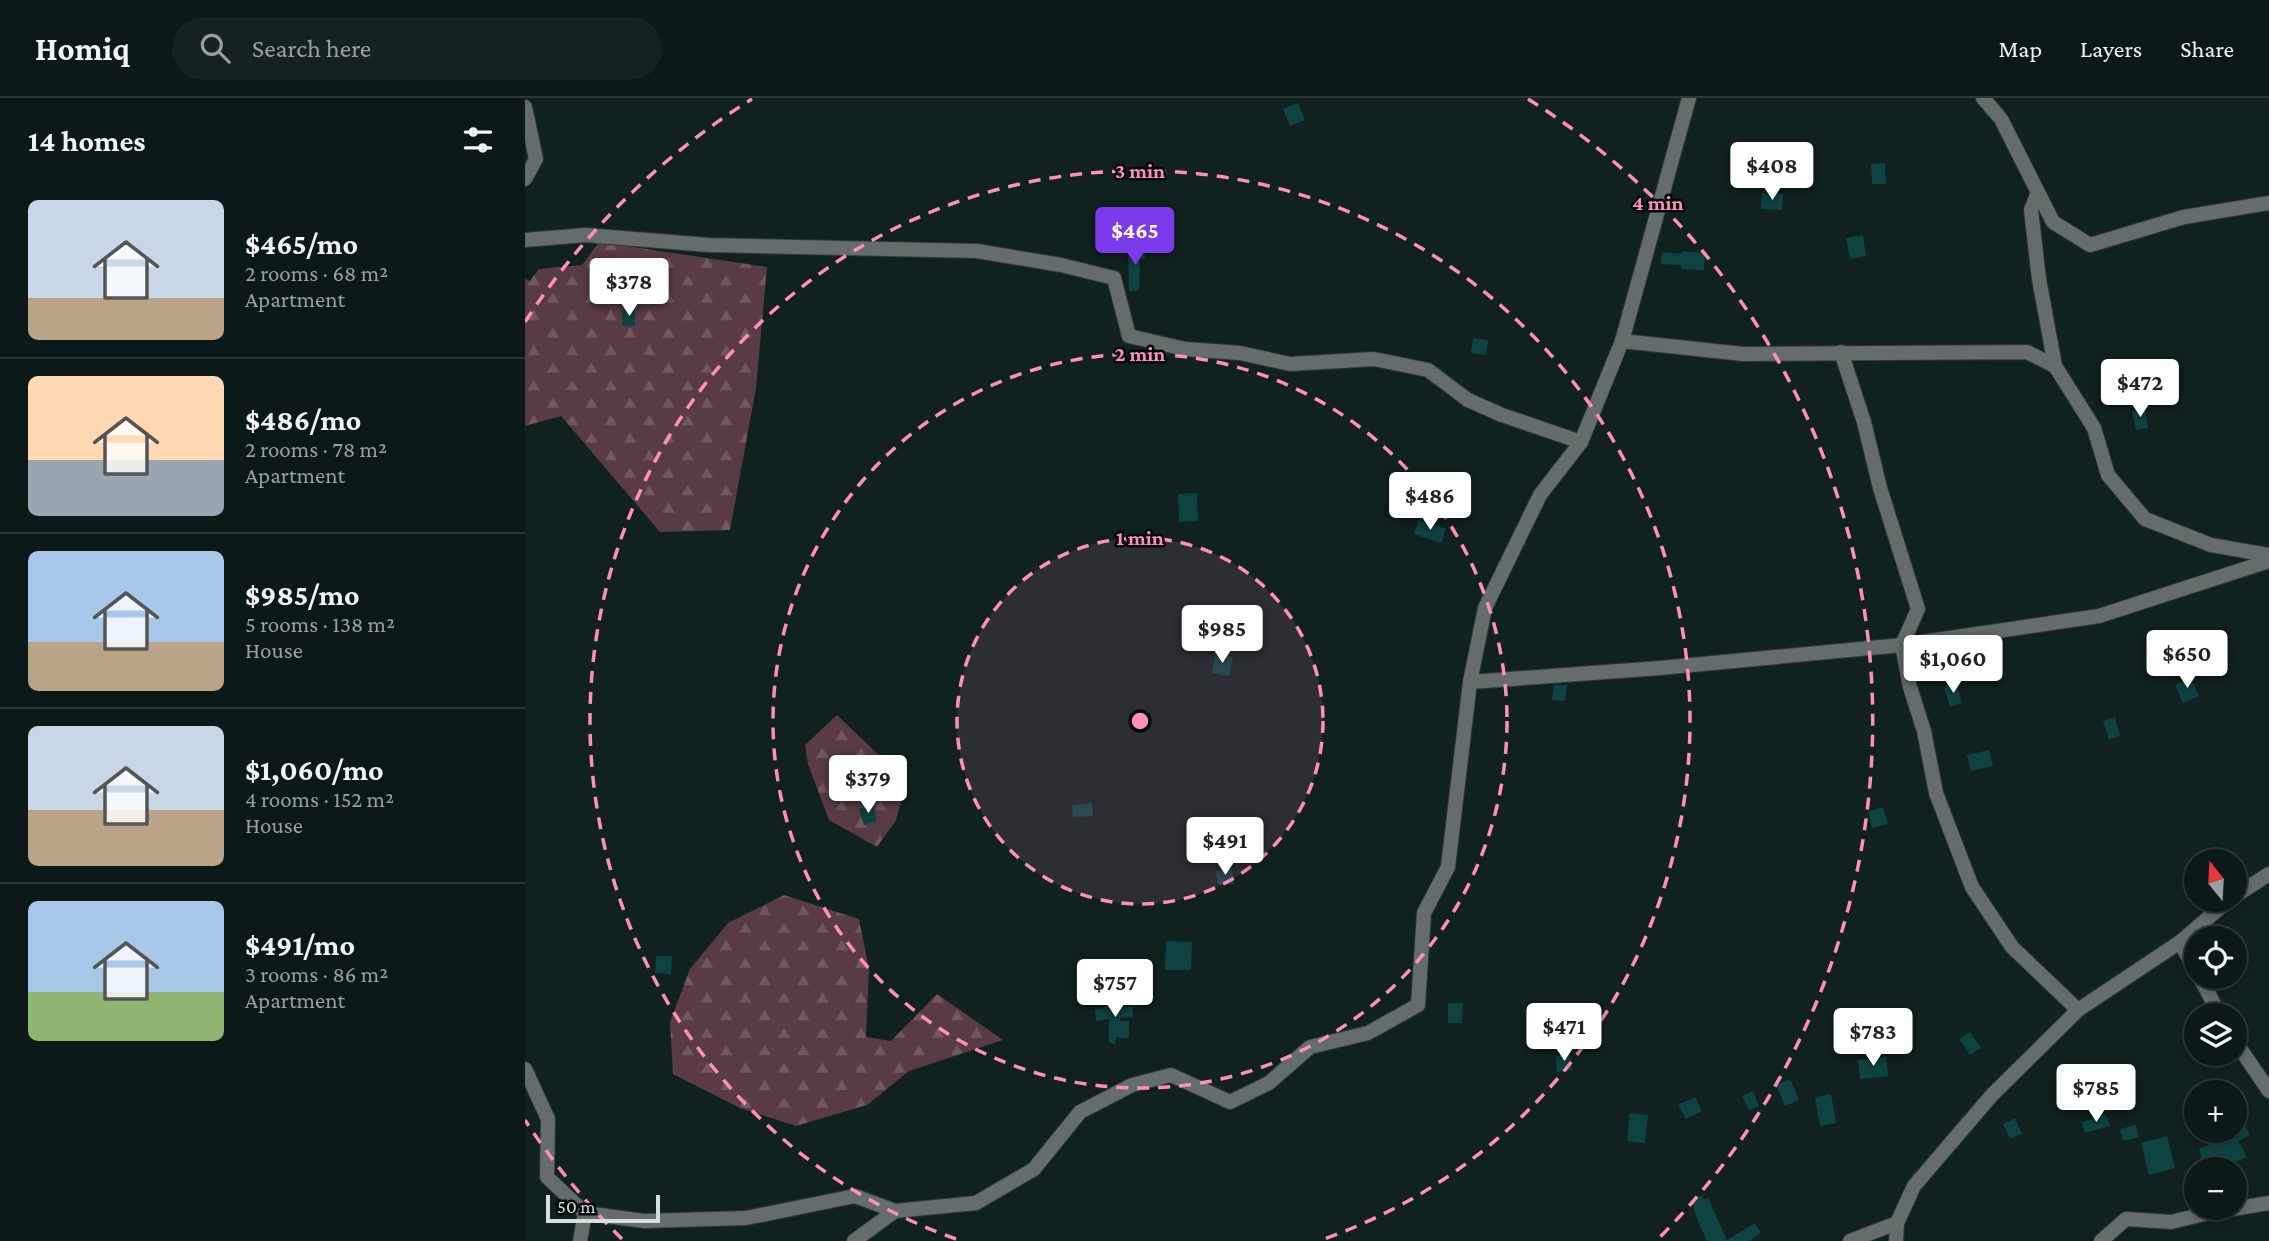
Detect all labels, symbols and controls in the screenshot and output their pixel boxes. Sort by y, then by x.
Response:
search box [172,17,662,80]
icon: search [196,29,234,67]
text: Homiq [35,30,130,67]
text: Search here [252,34,371,63]
text: Map [1998,35,2042,62]
text: Layers [2080,35,2142,62]
text: Share [2180,35,2234,62]
icon: filters [459,121,497,159]
text: 14 homes [28,124,146,157]
pin: $408 [1731,142,1813,202]
text: $408 [1746,152,1798,178]
text: 3 min [1115,159,1165,183]
text: 4 min [1632,191,1684,215]
pin: $465 [1094,208,1176,267]
text: $465 [1111,217,1159,243]
text: $465/mo [245,227,358,260]
icon: home [84,228,168,312]
pin: $378 [588,258,670,318]
text: 2 rooms · 68 m² [245,260,388,286]
text: $378 [606,268,652,294]
text: Apartment [245,286,345,312]
text: 2 min [1115,342,1165,366]
pin: $472 [2099,360,2181,419]
text: $472 [2117,369,2163,395]
text: $486/mo [245,403,361,436]
icon: home [84,404,168,488]
text: 2 rooms · 78 m² [245,436,387,462]
text: Apartment [245,462,345,488]
pin: $486 [1389,472,1471,532]
text: $486 [1405,482,1455,508]
text: 1 min [1116,526,1164,550]
text: $985/mo [245,578,360,611]
icon: home [84,579,168,663]
pin: $985 [1181,606,1263,665]
text: 5 rooms · 138 m² [245,611,395,637]
text: $985 [1198,615,1246,641]
pin: $650 [2146,630,2228,690]
pin: $1,060 [1896,636,2010,695]
text: House [245,637,303,663]
text: $650 [2163,640,2211,666]
text: $1,060 [1920,645,1986,671]
centre of rings [1128,709,1152,733]
text: $1,060/mo [245,753,384,786]
icon: home [84,754,168,838]
pin: $379 [827,756,909,815]
text: $379 [845,765,891,791]
text: 4 rooms · 152 m² [245,786,394,812]
text: House [245,812,303,838]
pin: $491 [1184,818,1266,877]
text: $491 [1203,827,1247,853]
north arrow [2184,849,2247,912]
map controls [2184,849,2247,1220]
button: locate [2184,926,2247,989]
text: $491/mo [245,928,355,961]
icon: home [84,929,168,1013]
pin: $757 [1074,960,1156,1019]
text: 3 rooms · 86 m² [245,961,388,987]
text: $757 [1093,969,1137,995]
text: Apartment [245,987,345,1013]
button: layers [2184,1003,2247,1066]
pin: $471 [1523,1004,1605,1063]
pin: $783 [1832,1009,1914,1068]
text: $471 [1542,1013,1586,1039]
text: $783 [1850,1018,1896,1044]
pin: $785 [2055,1065,2137,1124]
text: $785 [2073,1074,2119,1100]
button: + [2184,1080,2247,1143]
button: − [2184,1157,2247,1220]
scale bar [546,1192,660,1224]
text: 50 m [557,1196,596,1217]

